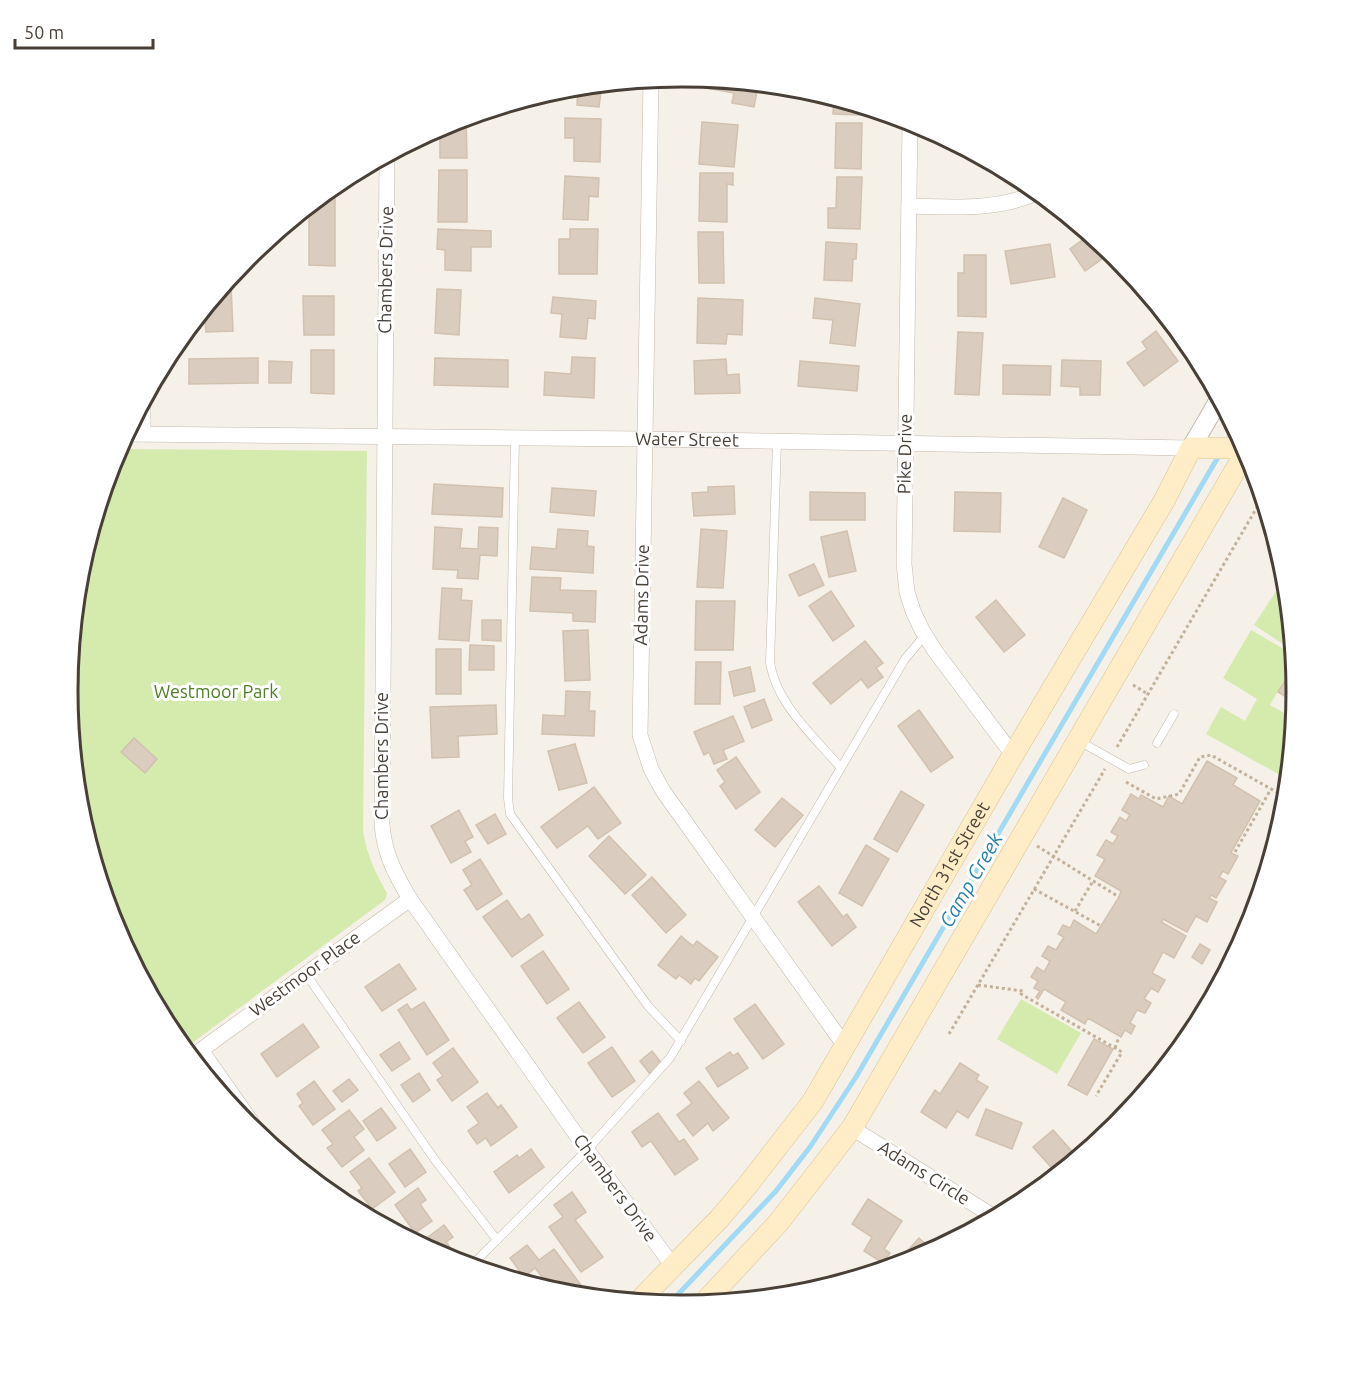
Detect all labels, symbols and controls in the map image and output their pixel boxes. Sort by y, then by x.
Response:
scale bar [15,12,153,50]
text: 50 m [24,22,64,42]
street label: Chambers Drive [374,206,396,334]
street label: Pike Drive [893,414,915,494]
street label: Water Street [635,428,739,450]
street label: Adams Drive [630,544,652,646]
park label: Westmoor Park [154,681,278,701]
street label: Chambers Drive [371,692,391,820]
street label: North 31st Street [905,798,993,930]
water label: Camp Creek [934,828,1007,931]
street label: Westmoor Place [245,926,364,1020]
street label: Chambers Drive [570,1130,661,1245]
street label: Adams Circle [875,1136,974,1208]

